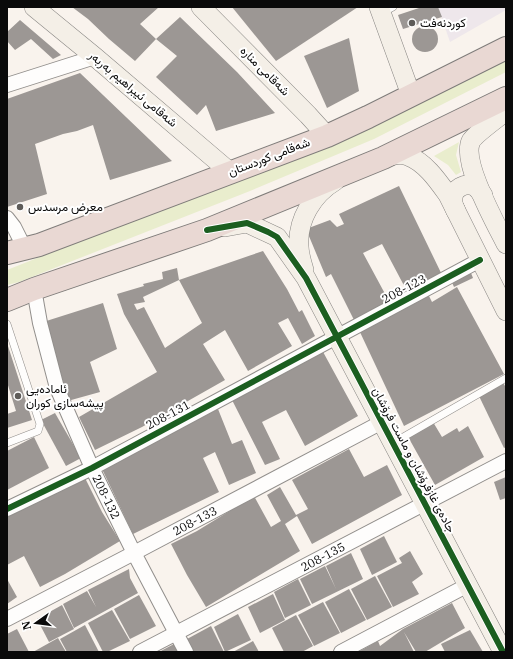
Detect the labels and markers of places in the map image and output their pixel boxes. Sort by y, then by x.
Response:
place label: کوردنەفت [420,15,466,31]
marker: کوردنەفت [407,18,417,28]
place label: معرض مرسدس [28,199,103,215]
marker: معرض مرسدس [15,202,25,212]
place label: ئامادەیی پیشەسازی کوران [26,381,104,411]
marker: ئامادەیی پیشەسازی کوران [13,391,23,401]

